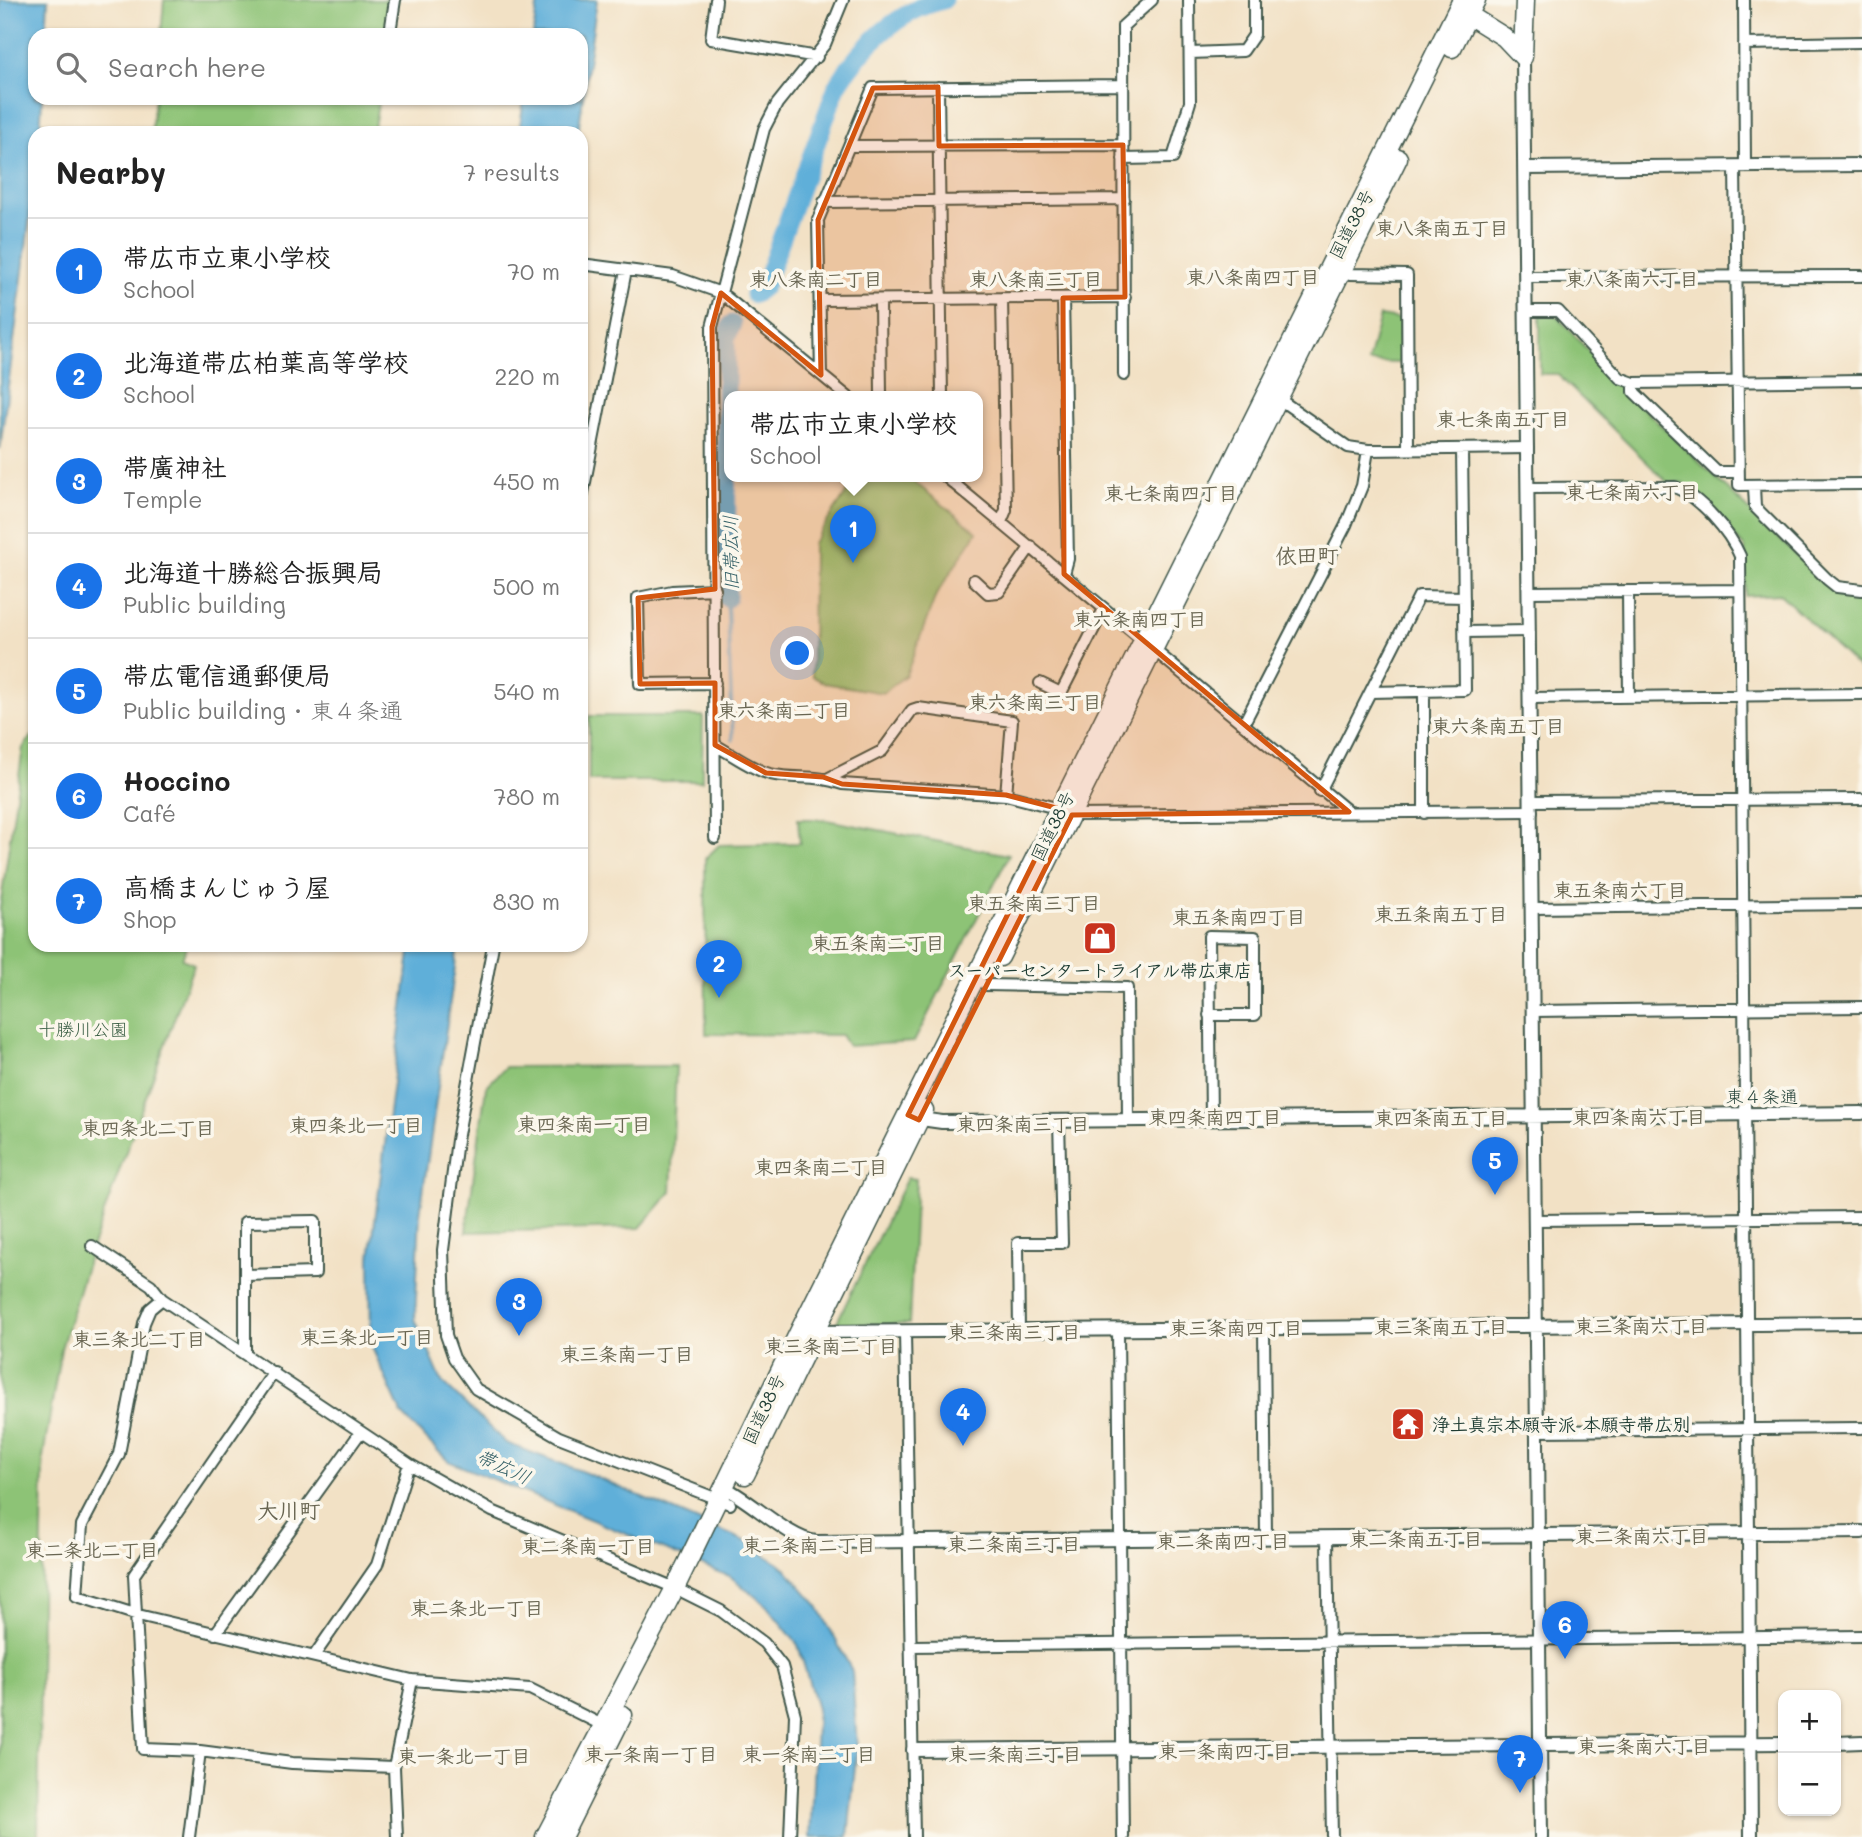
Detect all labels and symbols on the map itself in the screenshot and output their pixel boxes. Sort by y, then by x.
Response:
street label: 国道38号 [1323,185,1379,263]
district label: 東八条南五丁目 [1375,215,1509,240]
district label: 東八条南四丁目 [1186,264,1320,289]
district label: 東八条南二丁目 [749,266,883,291]
district label: 東八条南三丁目 [969,266,1103,291]
district label: 東八条南六丁目 [1565,266,1699,291]
district label: 東七条南五丁目 [1436,406,1570,431]
district label: 東七条南六丁目 [1565,479,1699,504]
district label: 東七条南四丁目 [1104,480,1238,505]
pin: 1 [830,505,876,563]
water label: 旧帯広川 [717,515,743,591]
district label: 依田町 [1276,541,1339,568]
district label: 東六条南四丁目 [1073,606,1207,631]
your location [780,636,814,670]
district label: 東六条南三丁目 [968,689,1102,714]
district label: 東六条南二丁目 [717,697,851,722]
district label: 東六条南五丁目 [1431,713,1565,738]
street label: 国道38号 [1025,787,1079,865]
district label: 東五条南六丁目 [1553,877,1687,902]
district label: 東五条南三丁目 [967,890,1101,915]
district label: 東五条南五丁目 [1374,901,1508,926]
district label: 東五条南四丁目 [1172,904,1306,929]
shop icon: スーパーセンタートライアル帯広東店 [1081,919,1119,957]
district label: 東五条南二丁目 [811,930,945,955]
pin: 2 [696,940,742,998]
place label: スーパーセンタートライアル帯広東店 [948,958,1252,982]
park label: 十勝川公園 [38,1017,128,1041]
street label: 東４条通 [1726,1084,1798,1108]
district label: 東四条南四丁目 [1148,1104,1282,1129]
district label: 東四条南六丁目 [1572,1104,1706,1129]
district label: 東四条南五丁目 [1374,1105,1508,1130]
district label: 東四条南一丁目 [517,1111,651,1136]
district label: 東四条南三丁目 [956,1111,1090,1136]
district label: 東四条北一丁目 [289,1112,423,1137]
district label: 東四条北二丁目 [81,1115,215,1140]
pin: 5 [1472,1137,1518,1195]
district label: 東四条南二丁目 [754,1154,888,1179]
pin: 3 [496,1278,542,1336]
district label: 東三条南六丁目 [1574,1313,1708,1338]
district label: 東三条南五丁目 [1374,1314,1508,1339]
district label: 東三条南四丁目 [1169,1315,1303,1340]
district label: 東三条南三丁目 [947,1319,1081,1344]
district label: 東三条北一丁目 [300,1324,434,1349]
district label: 東三条北二丁目 [72,1326,206,1351]
district label: 東三条南二丁目 [764,1333,898,1358]
district label: 東三条南一丁目 [560,1341,694,1366]
street label: 国道38号 [736,1370,790,1448]
pin: 4 [940,1388,986,1446]
temple icon: 浄土真宗本願寺派 本願寺帯広別 [1389,1405,1427,1443]
place label: 浄土真宗本願寺派 本願寺帯広別 [1432,1412,1690,1436]
water label: 帯広川 [473,1443,535,1489]
district label: 大川町 [258,1496,321,1523]
district label: 東二条南六丁目 [1575,1523,1709,1548]
district label: 東二条南五丁目 [1349,1526,1483,1551]
district label: 東二条南四丁目 [1156,1528,1290,1553]
district label: 東二条南三丁目 [947,1531,1081,1556]
district label: 東二条南二丁目 [742,1532,876,1557]
district label: 東二条南一丁目 [521,1533,655,1558]
district label: 東二条北二丁目 [25,1537,159,1562]
district label: 東二条北一丁目 [410,1595,544,1620]
pin: 6 [1542,1601,1588,1659]
district label: 東一条南六丁目 [1577,1733,1711,1758]
pin: 7 [1497,1735,1543,1793]
district label: 東一条南四丁目 [1158,1738,1292,1763]
district label: 東一条南一丁目 [584,1741,718,1766]
district label: 東一条南二丁目 [742,1741,876,1766]
district label: 東一条南三丁目 [948,1741,1082,1766]
district label: 東一条北一丁目 [397,1743,531,1768]

